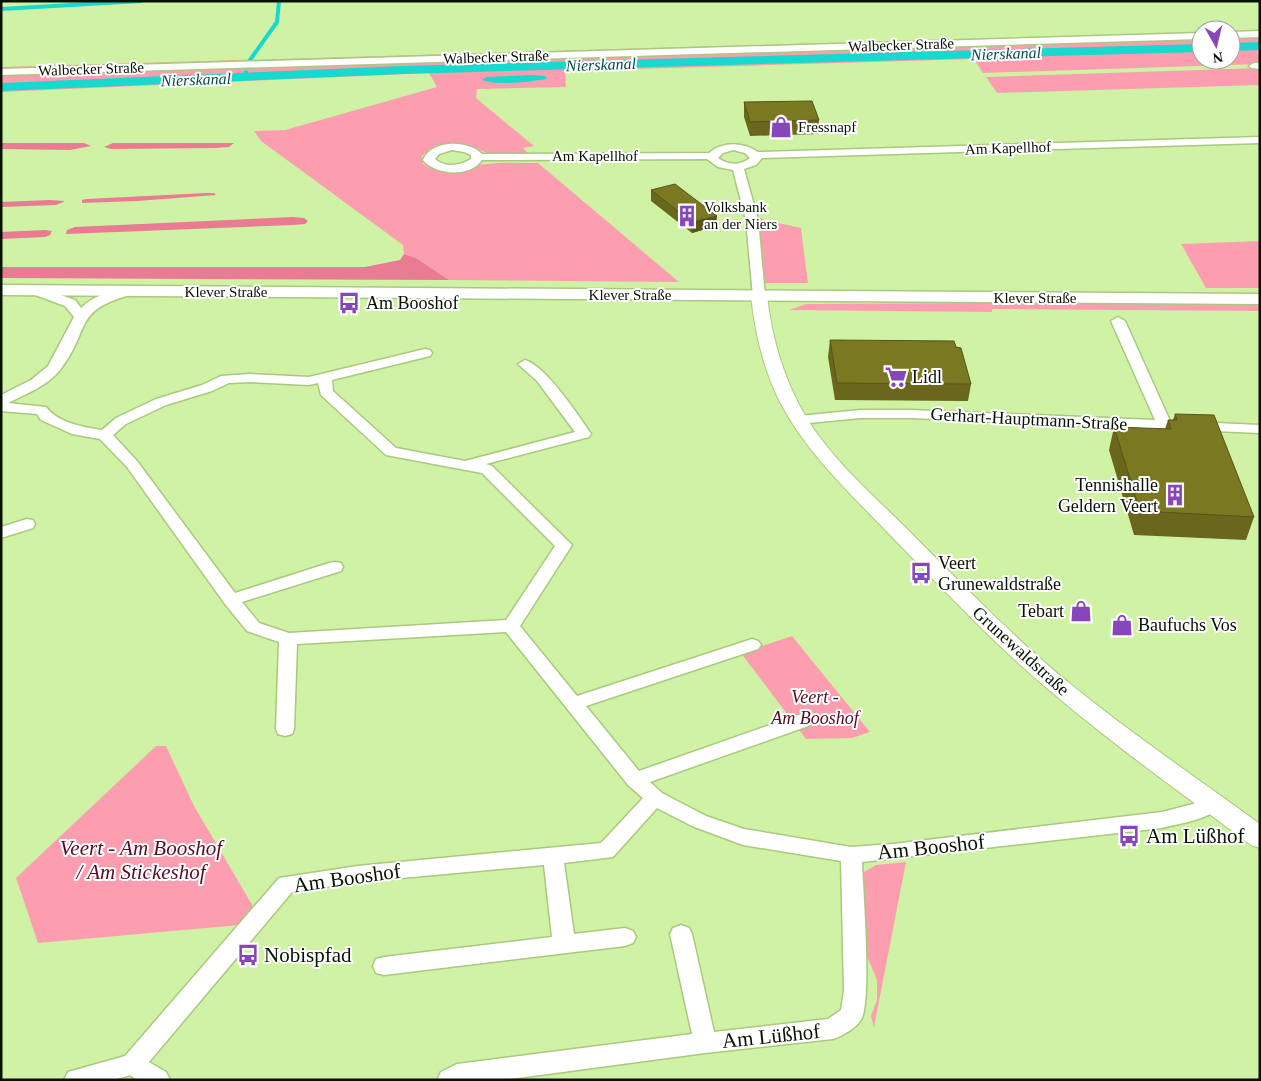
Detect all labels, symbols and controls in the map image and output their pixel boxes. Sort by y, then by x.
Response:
north arrow [1191,20,1241,70]
street label: Walbecker Straße [848,35,954,55]
water label: Nierskanal [970,44,1042,63]
street label: Walbecker Straße [443,47,549,67]
text: N [1212,49,1224,66]
water label: Nierskanal [565,55,637,74]
street label: Walbecker Straße [38,59,144,79]
water label: Nierskanal [160,70,232,89]
shop icon: Fressnapf [768,114,794,140]
place label: Fressnapf [798,119,856,135]
street label: Am Kapellhof [965,139,1051,157]
street label: Am Kapellhof [552,148,638,164]
place label: Volksbank an der Niers [704,199,777,232]
building icon: Volksbank an der Niers [674,203,700,229]
street label: Klever Straße [185,284,268,300]
street label: Klever Straße [589,287,672,303]
bus stop icon: Am Booshof [336,290,362,316]
street label: Klever Straße [994,290,1077,306]
place label: Am Booshof [366,293,459,313]
supermarket icon: Lidl [883,364,909,390]
place label: Lidl [912,367,942,387]
street label: Gerhart-Hauptmann-Straße [930,404,1128,434]
place label: Tennishalle Geldern Veert [1058,475,1158,516]
building icon: Tennishalle Geldern Veert [1162,482,1188,508]
place label: Veert Grunewaldstraße [938,553,1061,594]
bus stop icon: Veert Grunewaldstraße [908,560,934,586]
shop icon: Tebart [1068,598,1094,624]
place label: Tebart [1018,601,1064,621]
street label: Grunewaldstraße [969,602,1073,700]
shop icon: Baufuchs Vos [1109,612,1135,638]
place label: Baufuchs Vos [1138,615,1237,635]
park label: Veert - Am Booshof [770,687,862,728]
bus stop icon: Am Lüßhof [1116,823,1142,849]
place label: Am Lüßhof [1146,824,1245,848]
street label: Am Booshof [876,829,986,865]
park label: Veert - Am Booshof / Am Stickeshof [60,836,225,884]
street label: Am Booshof [292,859,402,897]
bus stop icon: Nobispfad [235,942,261,968]
place label: Nobispfad [264,943,352,967]
street label: Am Lüßhof [721,1019,821,1053]

